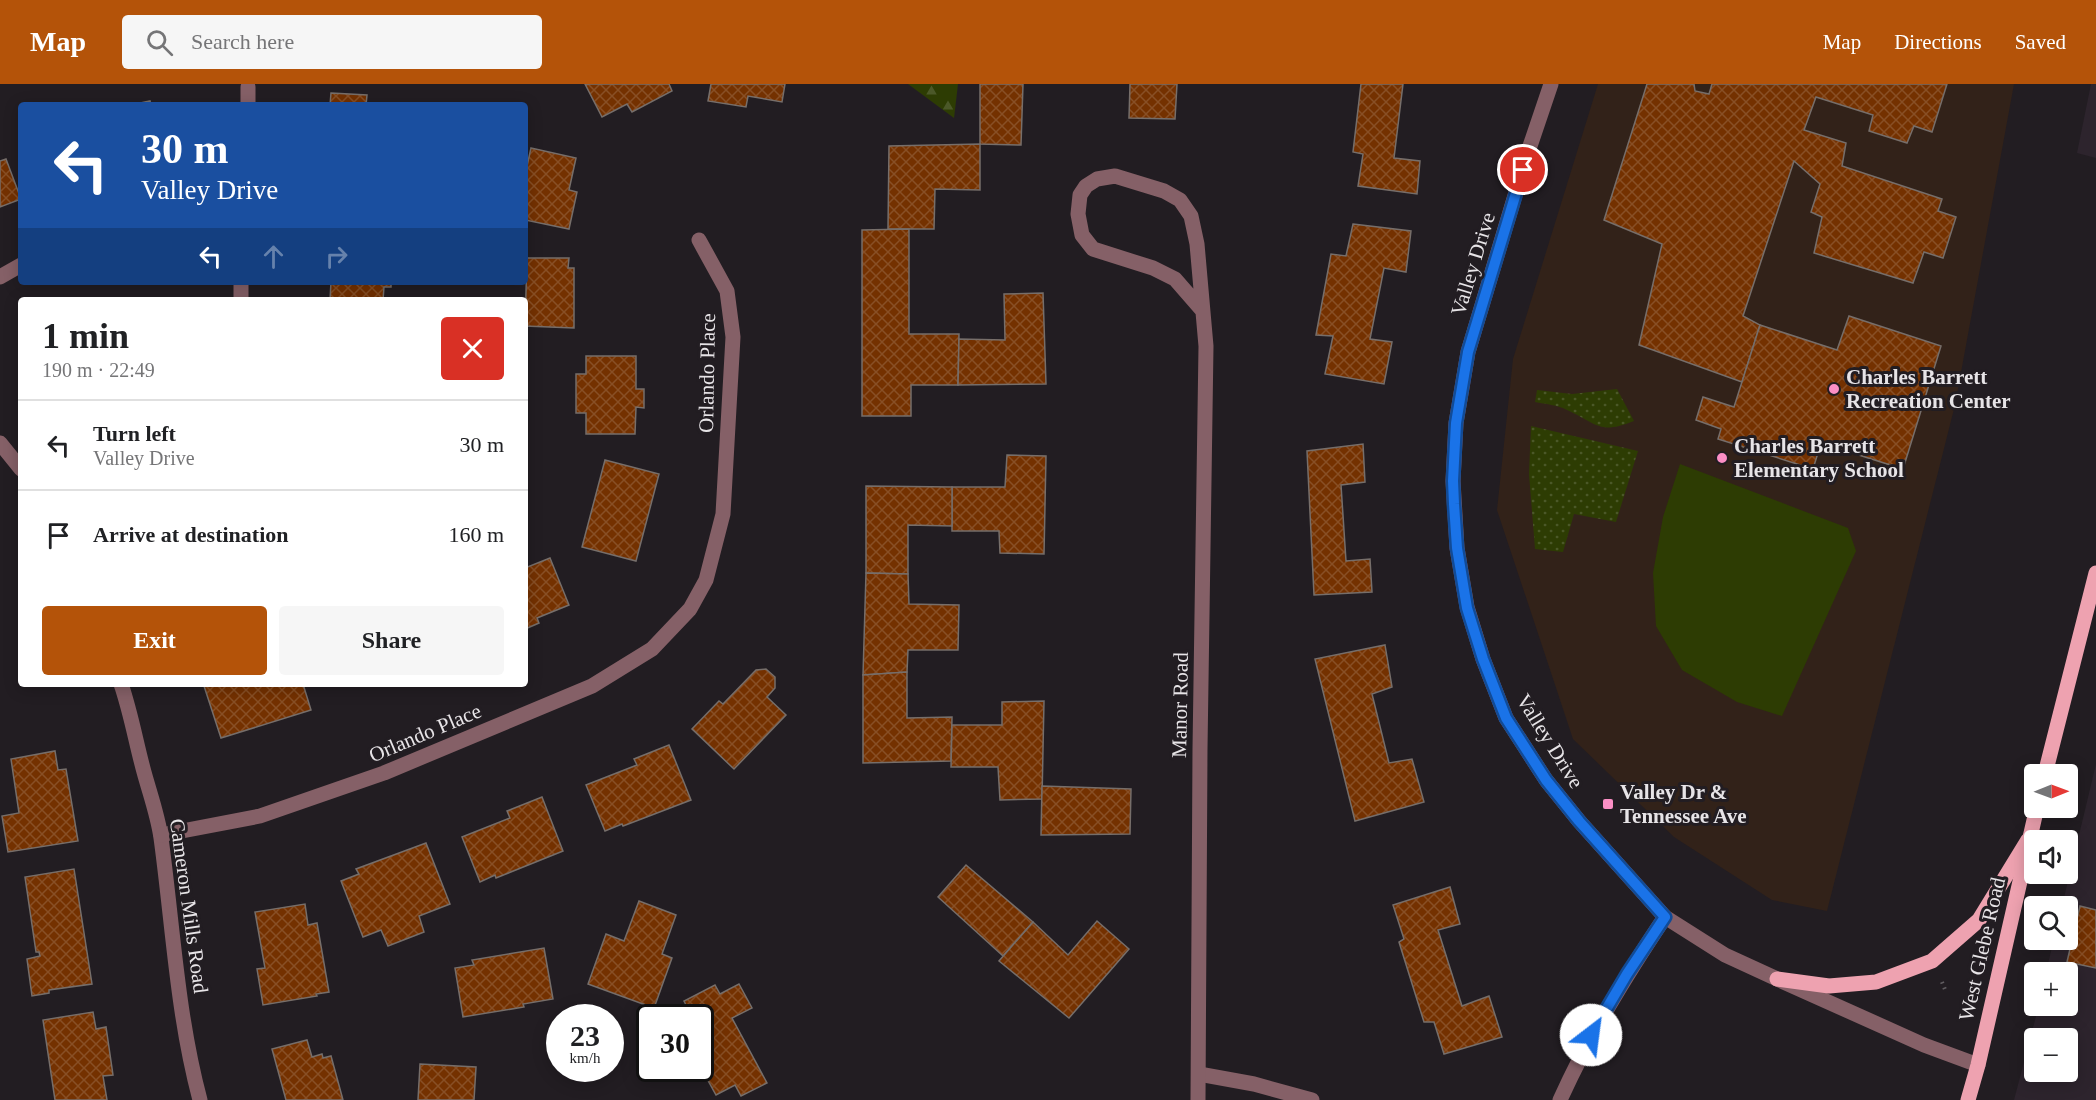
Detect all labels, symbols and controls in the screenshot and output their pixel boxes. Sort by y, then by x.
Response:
search box [122,15,542,69]
text: Map [30,26,86,57]
icon: search [143,26,176,59]
text: Search here [191,29,294,54]
text: Map [1823,30,1861,54]
text: Directions [1894,30,1982,54]
text: Saved [2015,30,2066,54]
icon: left [42,126,120,204]
text: 30 m [141,126,229,172]
pin [1497,144,1548,195]
icon: arrive [1506,153,1539,186]
text: Valley Drive [141,175,278,205]
street label: Valley Drive [1446,209,1500,319]
icon: left [194,240,227,273]
icon: ahead [257,240,290,273]
icon: right [320,240,353,273]
street label: Orlando Place [694,313,720,433]
text: 1 min [42,316,129,356]
button: close [441,317,504,380]
text: 190 m · 22:49 [42,359,155,381]
place label: Charles Barrett Recreation Center [1846,365,2011,413]
marker: Charles Barrett Recreation Center [1827,382,1841,396]
text: Turn left [93,421,176,446]
icon: left [42,429,75,462]
text: 30 m [459,432,504,457]
place label: Charles Barrett Elementary School [1734,434,1904,482]
text: Valley Drive [93,447,195,469]
marker: Charles Barrett Elementary School [1715,451,1729,465]
icon: arrive [42,519,75,552]
text: Arrive at destination [93,522,289,547]
text: 160 m [448,522,504,547]
button: Exit [42,606,267,675]
button: Share [279,606,504,675]
street label: Manor Road [1167,652,1193,758]
street label: Valley Drive [1512,689,1588,793]
street label: Orlando Place [365,699,485,767]
north arrow [2024,764,2078,818]
map controls [2024,764,2078,1082]
place label: Valley Dr & Tennessee Ave [1620,780,1747,828]
marker: Valley Dr & Tennessee Ave [1601,797,1615,811]
street label: Cameron Mills Road [165,817,213,995]
button: sound [2024,830,2078,884]
street label: West Glebe Road [1954,874,2010,1023]
button: search [2024,896,2078,950]
button: + [2024,962,2078,1016]
position arrow [1559,1003,1623,1067]
speed limit sign: 30 [636,1004,714,1082]
text: 23 [570,1019,600,1052]
button: − [2024,1028,2078,1082]
text: km/h [570,1050,600,1066]

